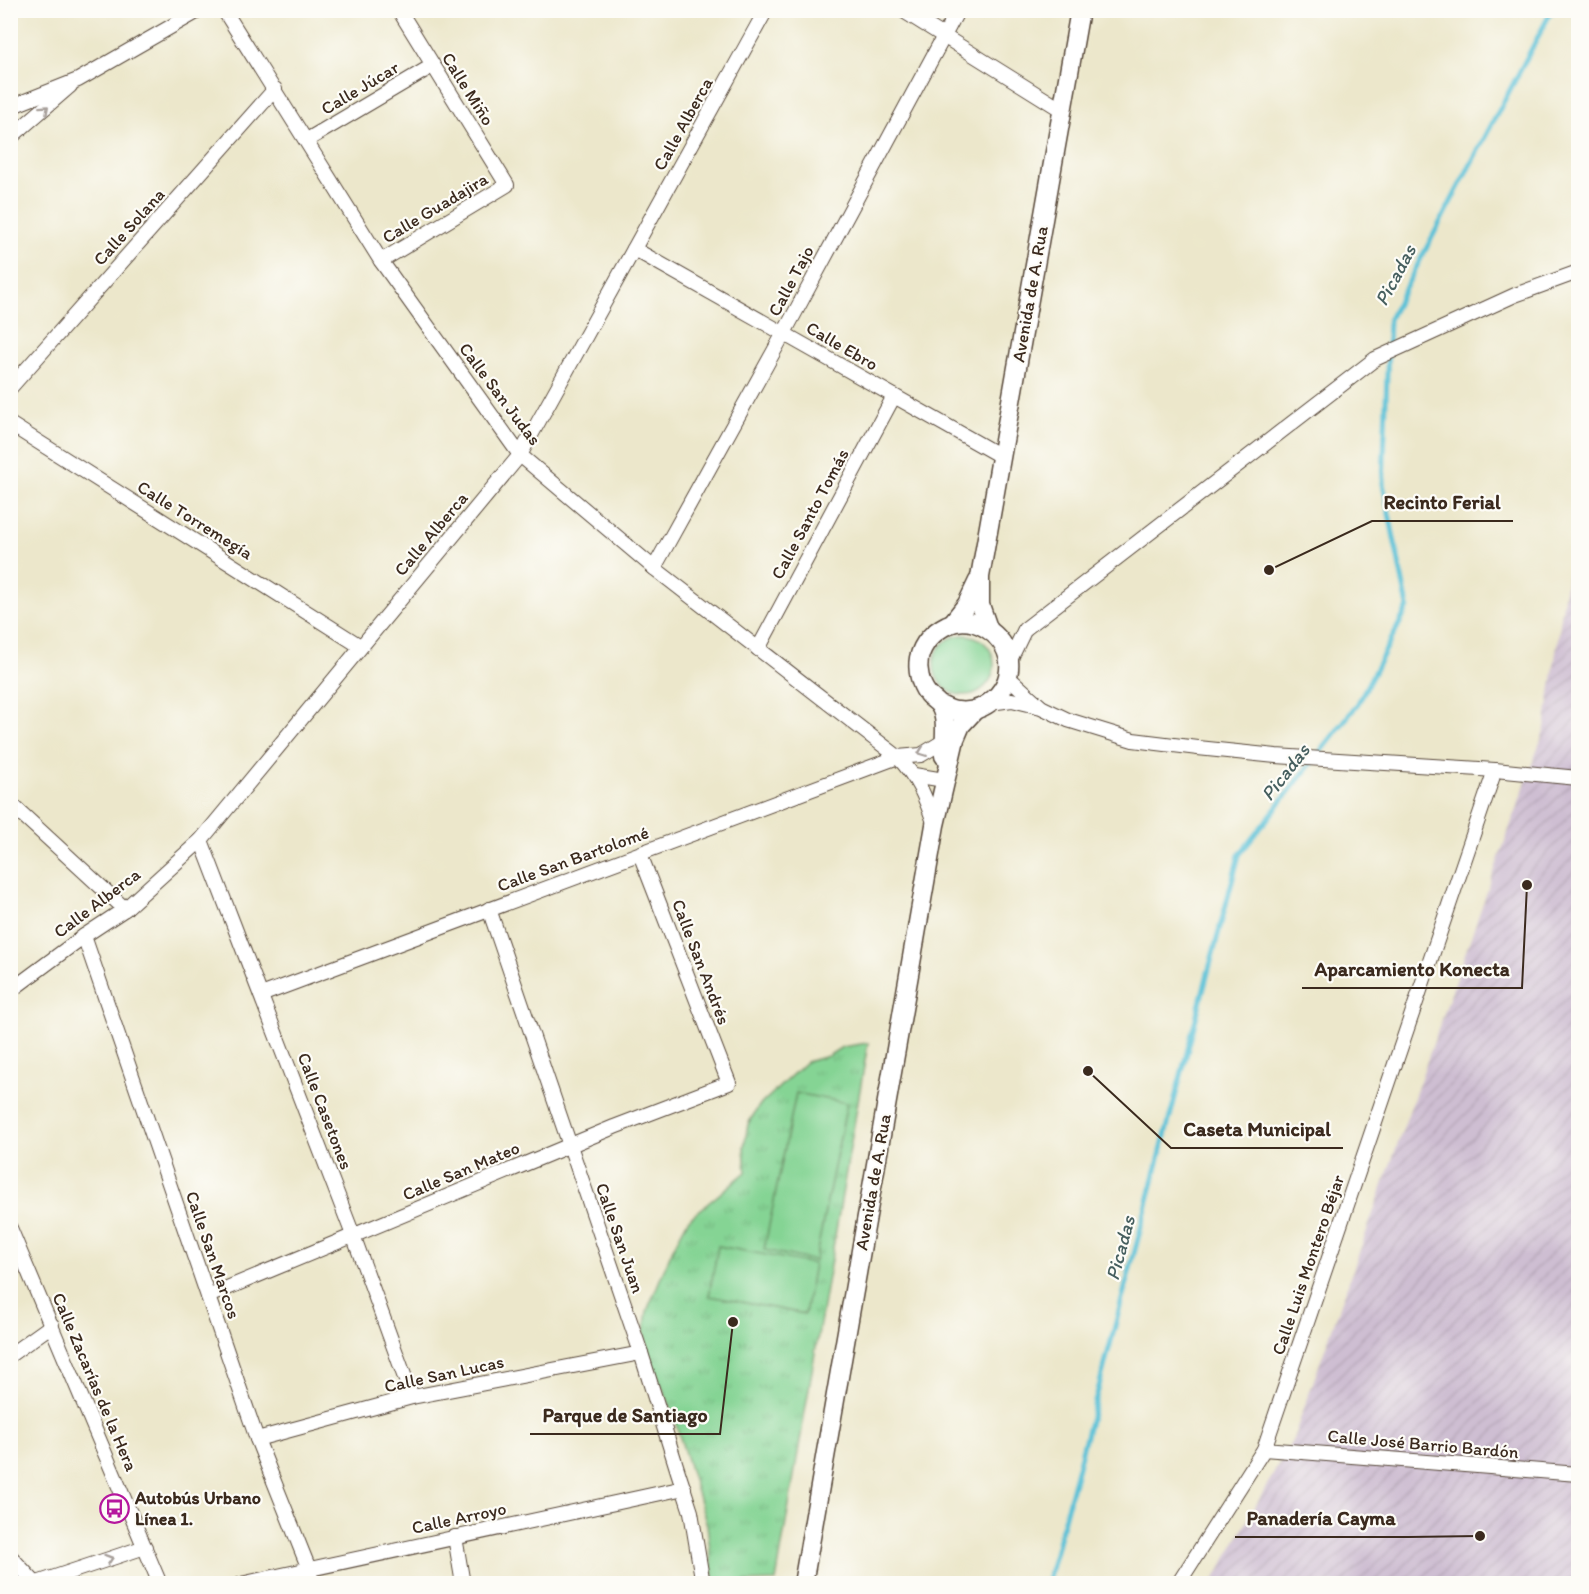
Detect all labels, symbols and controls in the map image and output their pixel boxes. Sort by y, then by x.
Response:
street label: Calle Miño [437,48,499,130]
street label: Calle Júcar [317,56,404,120]
street label: Calle Alberca [648,73,718,174]
one-way arrow [38,105,48,116]
street label: Calle Guadajira [378,168,492,248]
street label: Calle Solana [89,184,170,270]
street label: Avenida de A. Rua [1007,223,1053,364]
water label: Picadas [1369,239,1422,310]
street label: Calle Tajo [763,242,819,320]
street label: Calle Ebro [802,317,882,375]
street label: Calle San Judas [454,338,546,450]
street label: Calle Santo Tomás [766,445,854,583]
street label: Calle Torremegía [133,476,257,565]
callout: Recinto Ferial [1372,483,1513,521]
street label: Calle Alberca [389,487,473,581]
text: Recinto Ferial [1383,490,1501,514]
water label: Picadas [1255,738,1315,805]
one-way arrow [917,745,928,757]
street label: Calle San Bartolomé [494,821,652,897]
street label: Calle Alberca [49,863,145,943]
street label: Calle San Andrés [667,896,735,1028]
callout: Aparcamiento Konecta [1302,950,1522,988]
text: Aparcamiento Konecta [1313,957,1510,982]
street label: Calle Casetones [293,1049,357,1173]
callout: Caseta Municipal [1171,1110,1343,1148]
street label: Avenida de A. Rua [850,1111,896,1252]
text: Caseta Municipal [1183,1117,1331,1142]
street label: Calle San Mateo [399,1136,523,1206]
street label: Calle Luis Montero Béjar [1267,1172,1349,1358]
street label: Calle San Juan [591,1180,649,1296]
street label: Calle San Marcos [181,1188,245,1322]
water label: Picadas [1100,1212,1140,1283]
street label: Calle Zacarías de la Hera [47,1289,143,1475]
street label: Calle San Lucas [382,1351,506,1397]
callout: Parque de Santiago [530,1396,720,1434]
text: Parque de Santiago [542,1403,708,1428]
street label: Calle José Barrio Bardón [1327,1425,1520,1463]
place label: Autobús Urbano Línea 1. [134,1487,261,1530]
bus stop icon: Autobús Urbano Línea 1. [98,1492,130,1524]
street label: Calle Arroyo [410,1497,508,1539]
callout: Panadería Cayma [1235,1499,1408,1537]
text: Panadería Cayma [1246,1506,1396,1531]
one-way arrow [103,1554,114,1566]

